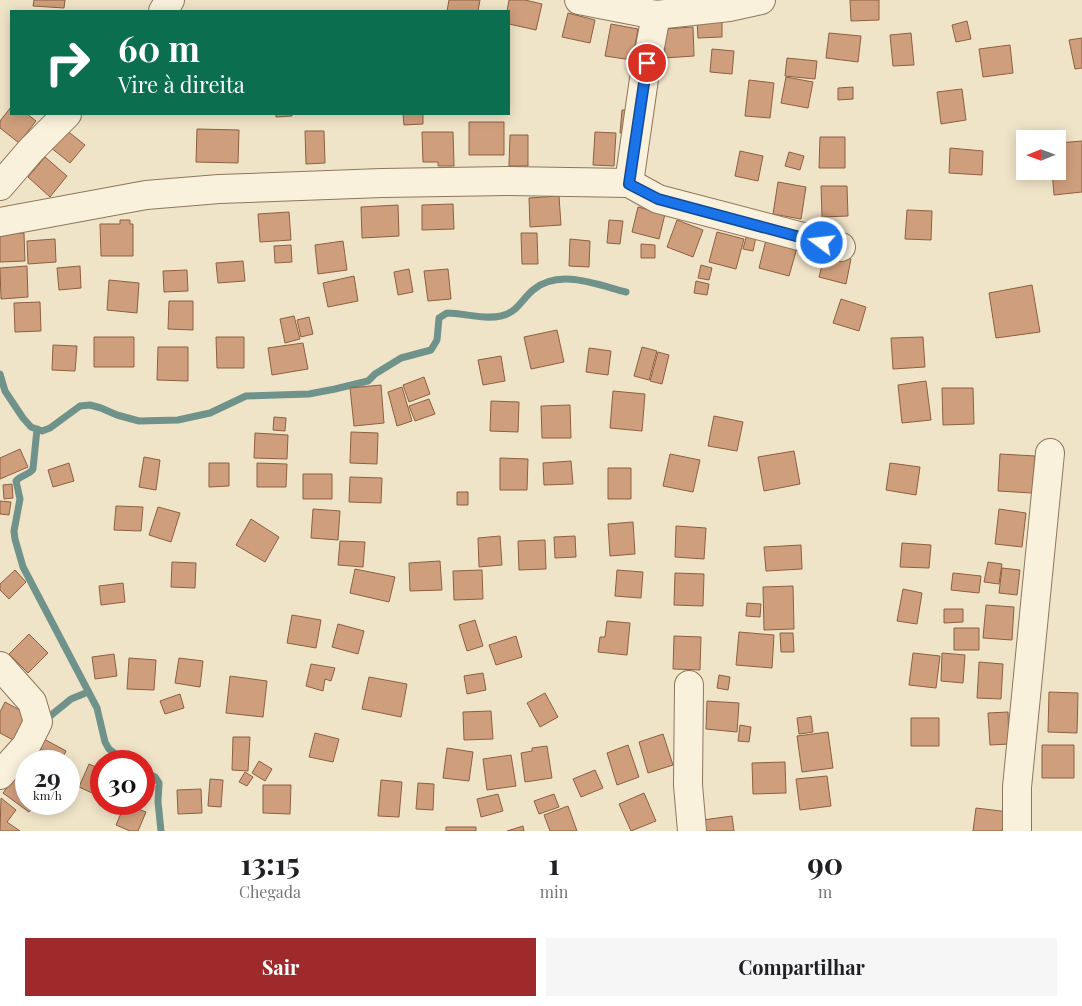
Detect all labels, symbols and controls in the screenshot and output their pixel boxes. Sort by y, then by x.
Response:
text: 60 m [118,24,200,71]
icon: right [35,30,100,95]
pin [626,42,668,84]
icon: arrive [633,49,661,77]
text: Vire à direita [118,69,245,99]
north arrow [1016,130,1066,180]
map controls [1016,130,1066,180]
position arrow [795,216,847,268]
speed limit sign: 30 [90,750,155,815]
text: 29 [34,760,61,793]
text: km/h [33,787,62,803]
text: 13:15 [240,843,300,883]
text: 1 [548,843,560,883]
text: 90 [807,843,843,883]
text: Chegada [239,881,301,902]
text: min [540,881,568,902]
text: m [818,881,832,902]
button: Sair [25,938,536,996]
button: Compartilhar [546,938,1057,996]

